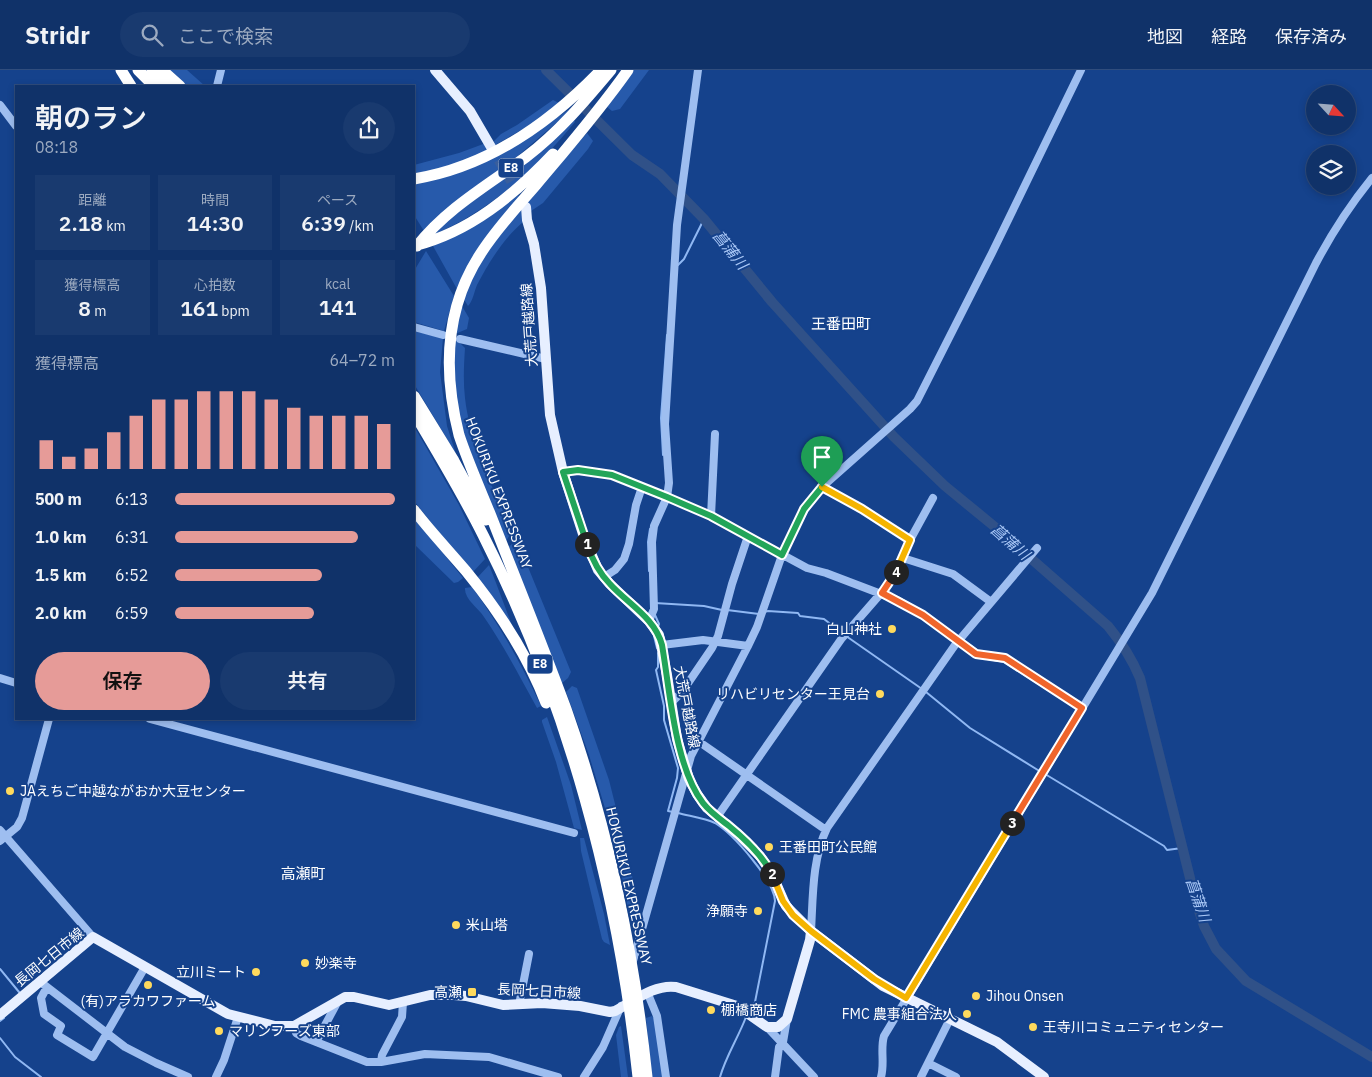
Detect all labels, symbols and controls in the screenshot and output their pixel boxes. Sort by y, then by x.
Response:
search box [120,12,470,57]
text: Stridr [25,19,90,51]
icon: search [138,21,166,49]
text: ここで検索 [178,24,273,48]
text: 地図 [1147,25,1183,48]
text: 経路 [1211,25,1247,48]
text: 保存済み [1275,25,1347,48]
north arrow [1306,85,1356,135]
map controls [1306,85,1356,195]
text: 朝のラン [35,99,147,136]
button: share [343,102,395,154]
text: 08:18 [35,137,78,157]
button: layers [1306,145,1356,195]
road number: E8 [498,159,524,178]
text: 距離 [78,191,106,209]
text: 時間 [201,191,229,209]
text: ペース [317,191,358,209]
text: 2.18 [59,209,103,237]
text: 14:30 [186,209,244,237]
text: 6:39 [301,209,346,237]
text: km [103,217,126,235]
text: /km [346,217,374,235]
water label: 菖蒲川 [709,226,753,275]
text: kcal [325,275,350,293]
text: 獲得標高 [64,276,120,294]
text: 心拍数 [194,276,236,294]
street label: 大荒戸越路線 [517,282,541,368]
text: 141 [319,293,357,321]
text: 8 [78,294,91,322]
text: 161 [180,294,218,322]
text: m [91,302,106,320]
text: bpm [218,302,250,320]
district label: 王番田町 [811,314,871,333]
text: 64–72 m [329,350,395,370]
text: 獲得標高 [35,353,99,373]
street label: HOKURIKU EXPRESSWAY [462,414,537,572]
pin [801,436,843,487]
icon: arrive [808,443,836,471]
text: 500 m [35,489,82,509]
text: 6:13 [115,489,148,509]
water label: 菖蒲川 [987,520,1035,565]
text: 1.0 km [35,527,86,547]
text: 6:31 [115,527,148,547]
pin: 1 [574,532,600,556]
text: 1 [583,535,592,553]
pin: 4 [884,560,908,584]
text: 4 [892,563,901,581]
text: 1.5 km [35,565,86,585]
text: 6:52 [115,565,148,585]
text: 2.0 km [35,603,86,623]
text: 6:59 [115,603,148,623]
place label: 白山神社 [826,620,882,638]
marker: 白山神社 [886,623,898,635]
button: 保存 [35,652,210,710]
button: 共有 [220,652,395,710]
road number: E8 [528,654,552,674]
street label: 大荒戸越路線 [670,664,704,750]
place label: リハビリセンター王見台 [716,685,870,703]
marker: リハビリセンター王見台 [874,688,886,700]
place label: JAえちご中越ながおか大豆センター [20,782,246,800]
marker: JAえちご中越ながおか大豆センター [4,785,16,797]
street label: HOKURIKU EXPRESSWAY [602,805,656,968]
pin: 3 [1000,810,1024,836]
text: 3 [1008,814,1017,832]
place label: 王番田町公民館 [779,838,877,856]
marker: 王番田町公民館 [763,841,775,853]
pin: 2 [760,862,784,886]
district label: 高瀬町 [280,864,326,883]
text: 2 [768,865,777,883]
water label: 菖蒲川 [1182,875,1215,926]
place label: 浄願寺 [706,902,748,920]
marker: 浄願寺 [752,905,764,917]
place label: 米山塔 [466,916,508,934]
marker: 米山塔 [450,919,462,931]
street label: 長岡七日市線 [11,924,87,990]
place label: 妙楽寺 [315,954,357,972]
marker: 妙楽寺 [299,957,311,969]
place label: 立川ミート [176,963,246,981]
marker: 立川ミート [250,966,262,978]
marker: (有)アラカワファーム [142,979,154,991]
street label: 長岡七日市線 [497,980,581,1002]
place label: 高瀬 [434,983,462,1001]
marker: 高瀬 [466,986,478,998]
place label: Jihou Onsen [986,987,1064,1005]
marker: Jihou Onsen [970,990,982,1002]
place label: (有)アラカワファーム [81,992,215,1010]
place label: 棚橋商店 [721,1001,777,1019]
marker: 棚橋商店 [705,1004,717,1016]
place label: FMC 農事組合法人 [842,1005,957,1023]
marker: FMC 農事組合法人 [961,1008,973,1020]
place label: 王寺川コミュニティセンター [1043,1018,1224,1036]
marker: 王寺川コミュニティセンター [1027,1021,1039,1033]
place label: マリンフーズ東部 [229,1022,340,1040]
marker: マリンフーズ東部 [213,1025,225,1037]

